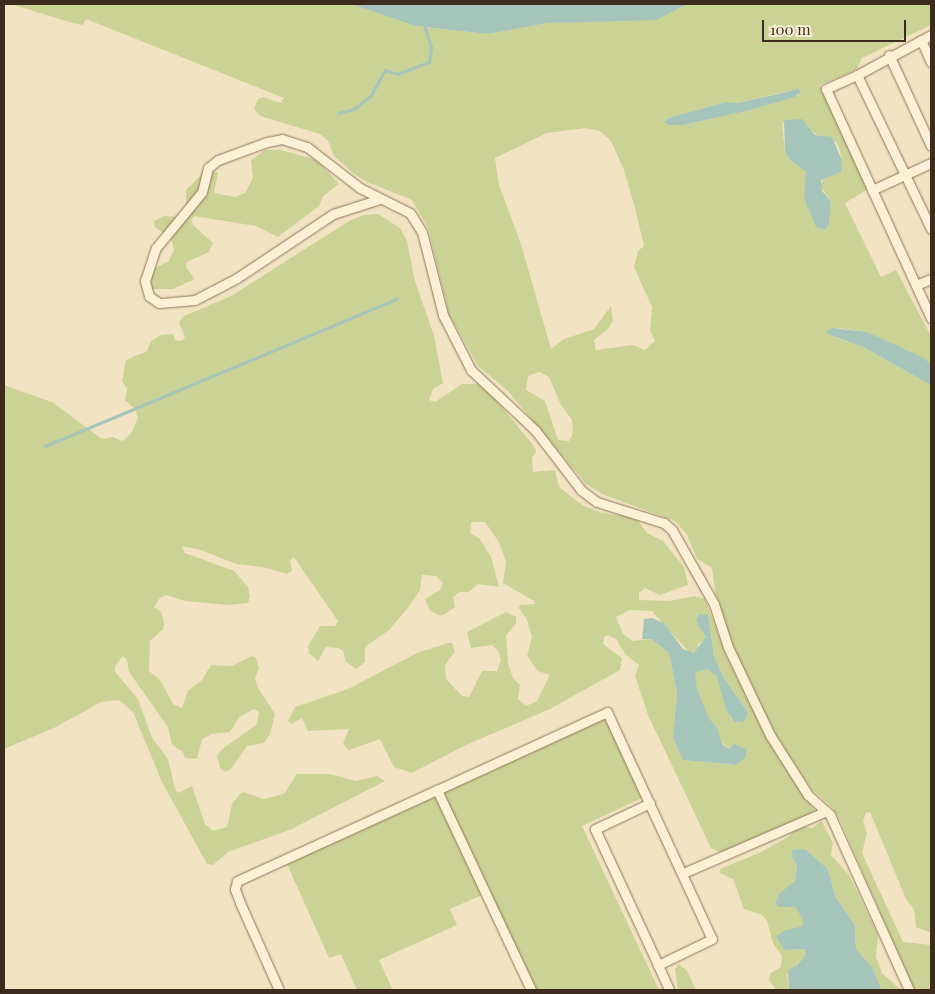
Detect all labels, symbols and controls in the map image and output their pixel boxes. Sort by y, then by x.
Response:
scale bar [765,10,909,42]
text: 100 m [770,19,811,39]

